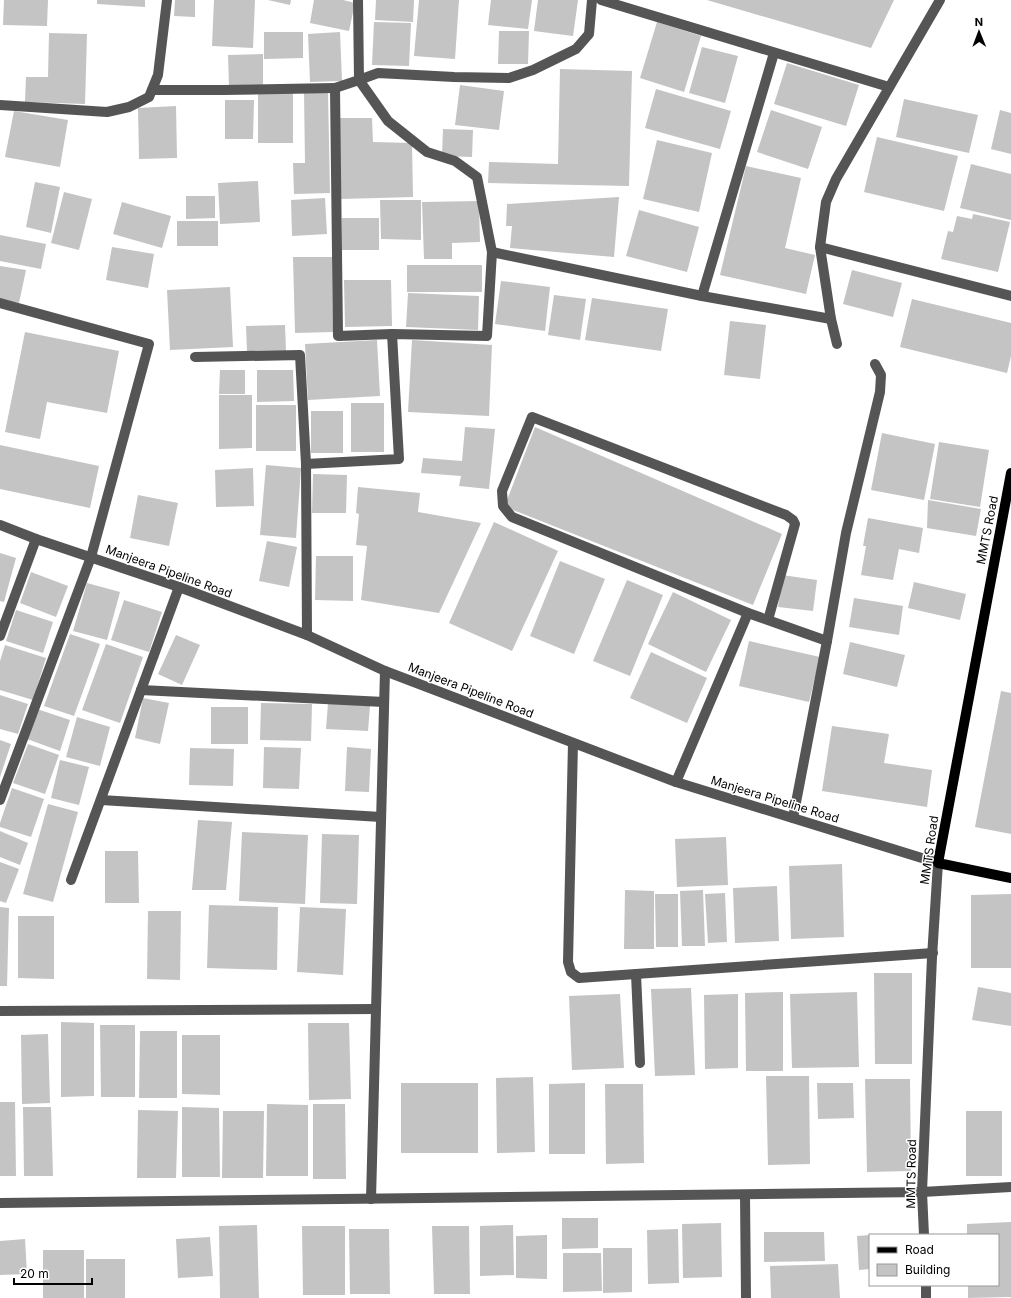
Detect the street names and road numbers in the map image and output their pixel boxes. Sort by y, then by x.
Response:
street label: MMTS Road [973,494,1001,566]
street label: Manjeera Pipeline Road [104,541,234,601]
street label: Manjeera Pipeline Road [406,659,536,721]
street label: Manjeera Pipeline Road [709,772,841,826]
street label: MMTS Road [917,815,941,885]
street label: MMTS Road [903,1139,919,1209]

